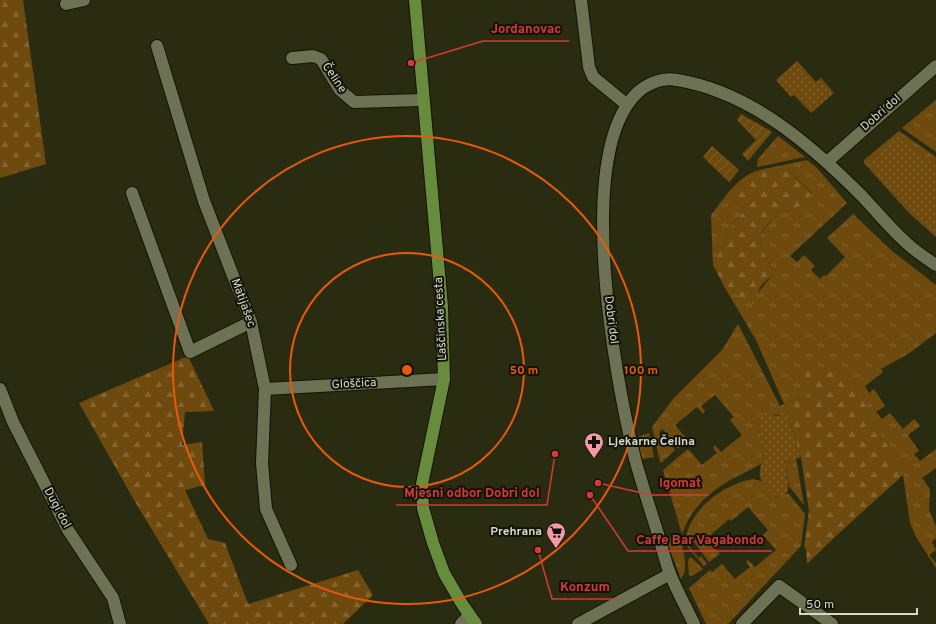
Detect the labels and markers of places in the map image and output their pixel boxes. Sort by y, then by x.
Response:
callout: Jordanovac [483,16,569,41]
centre of rings [400,363,414,377]
pharmacy icon: Ljekarne Čelina [583,431,605,459]
place label: Ljekarne Čelina [608,434,695,450]
callout: Igomat [651,470,709,495]
callout: Mjesni odbor Dobri dol [396,480,547,505]
supermarket icon: Prehrana [545,521,567,549]
place label: Prehrana [490,524,542,540]
callout: Caffe Bar Vagabondo [628,526,772,551]
callout: Konzum [552,574,618,599]

